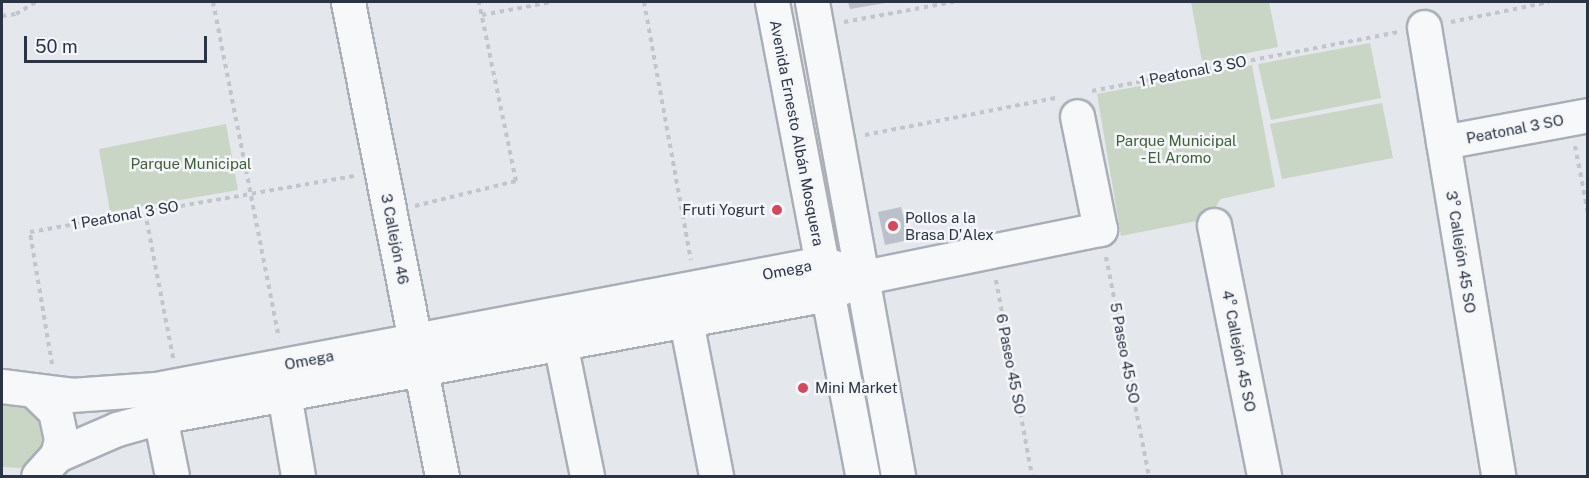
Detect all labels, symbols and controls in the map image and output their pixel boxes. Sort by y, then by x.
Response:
street label: Avenida Ernesto Albán Mosquera [766,18,828,248]
scale bar [27,24,210,62]
text: 50 m [35,36,78,57]
street label: 1 Peatonal 3 SO [1138,52,1248,90]
street label: Peatonal 3 SO [1465,111,1565,147]
park label: Parque Municipal - El Aromo [1115,131,1237,166]
park label: Parque Municipal [130,155,252,173]
street label: 3° Callejón 45 SO [1442,190,1480,314]
street label: 3 Callejón 46 [377,192,413,286]
street label: 1 Peatonal 3 SO [70,197,180,233]
place label: Fruti Yogurt [682,201,765,219]
marker: Fruti Yogurt [770,203,784,217]
place label: Pollos a la Brasa D'Alex [905,208,994,243]
marker: Pollos a la Brasa D'Alex [886,219,900,233]
street label: Omega [761,256,813,284]
street label: 4° Callejón 45 SO [1218,289,1260,413]
street label: 5 Paseo 45 SO [1106,301,1144,405]
street label: 6 Paseo 45 SO [992,312,1030,416]
street label: Omega [283,346,335,374]
place label: Mini Market [815,379,898,397]
marker: Mini Market [796,381,810,395]

